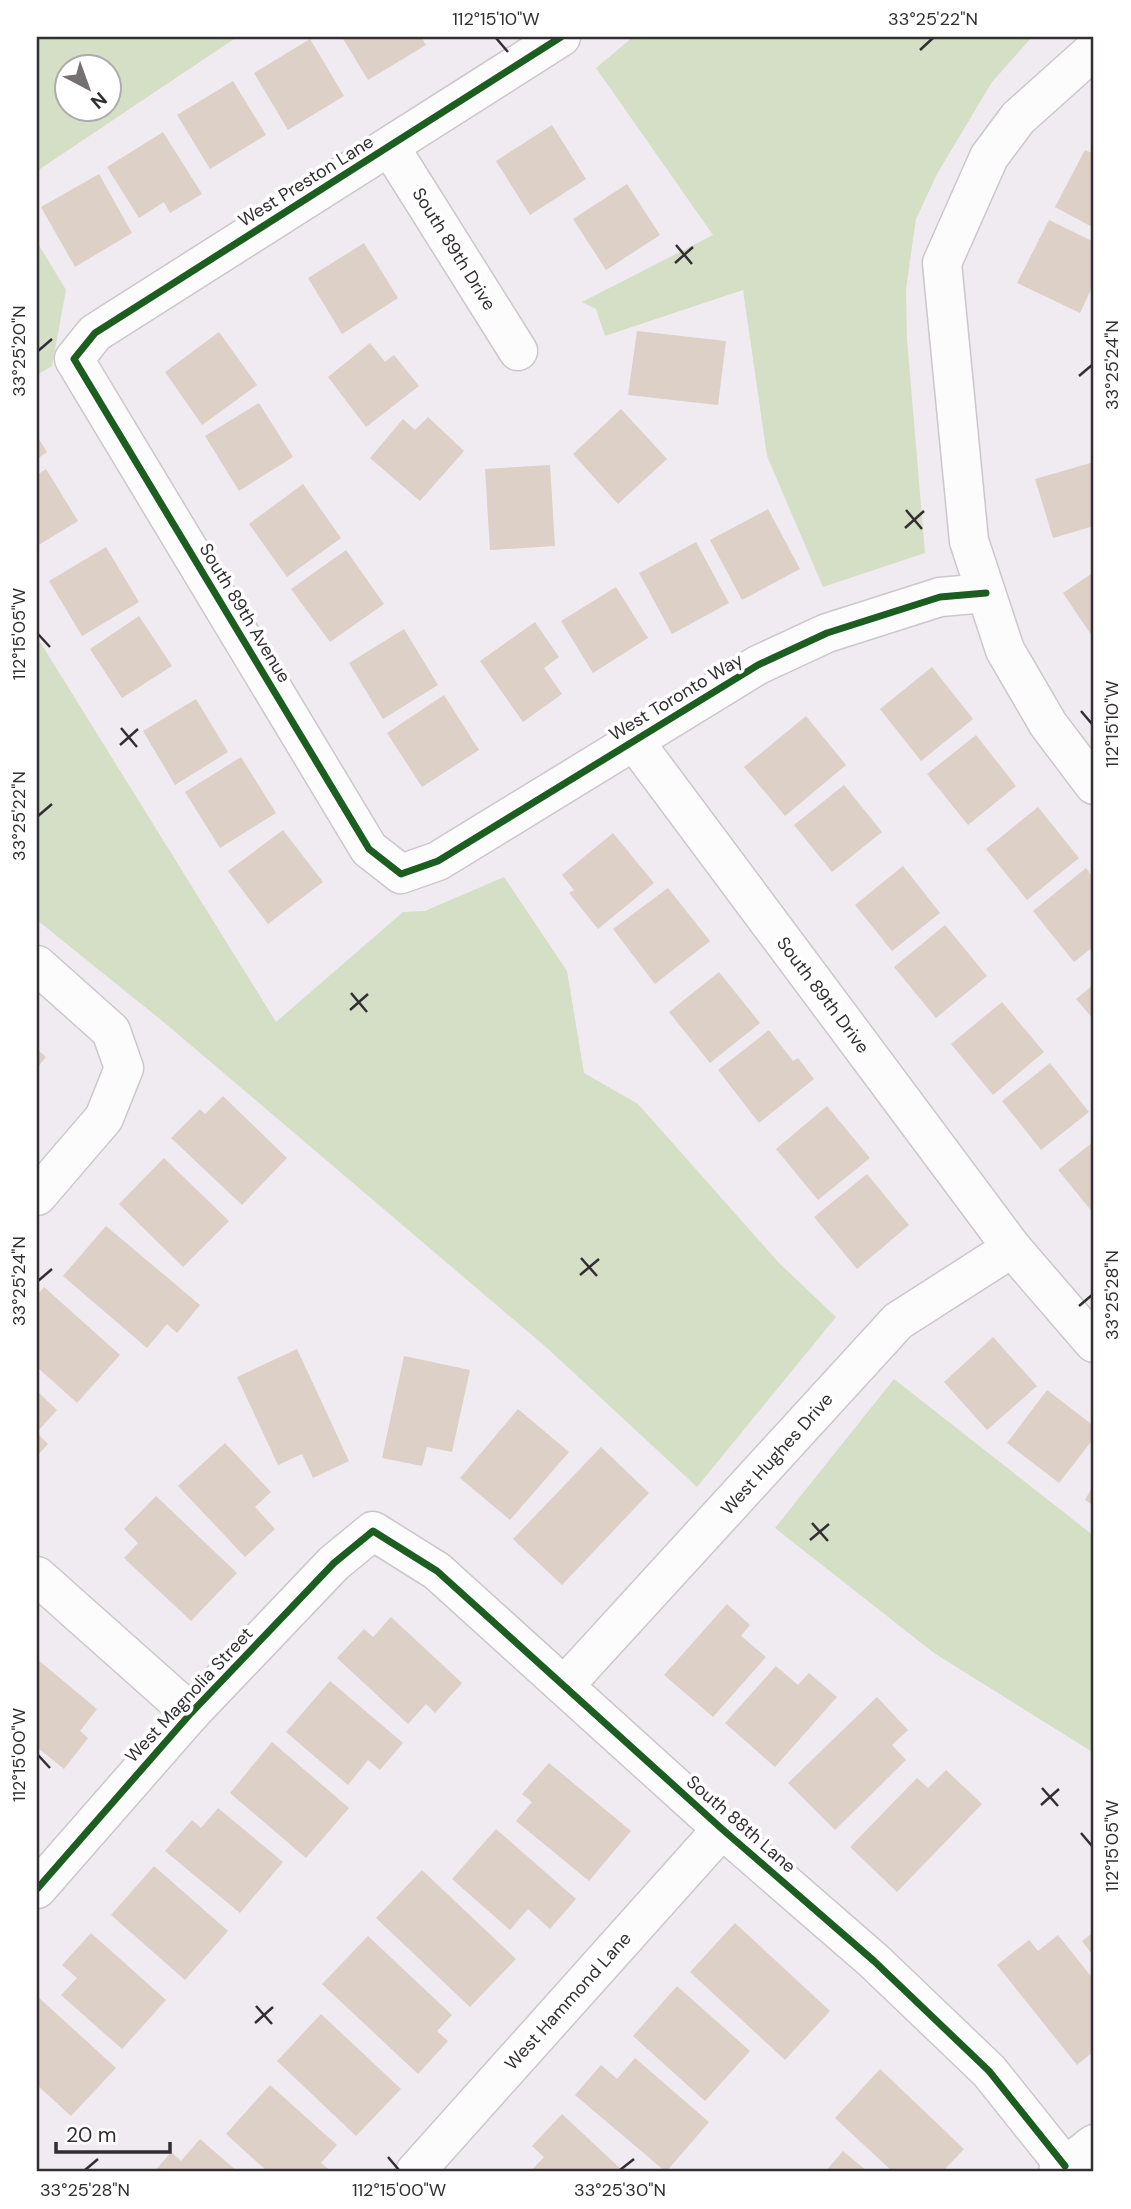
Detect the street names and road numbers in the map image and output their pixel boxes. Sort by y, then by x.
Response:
street label: West Preston Lane [234,130,378,232]
street label: South 89th Drive [407,183,501,315]
street label: South 89th Avenue [194,539,296,687]
street label: West Toronto Way [605,648,747,746]
street label: South 89th Drive [771,932,875,1058]
street label: West Hughes Drive [716,1388,838,1520]
street label: West Magnolia Street [120,1622,258,1768]
street label: South 88th Lane [681,1770,801,1878]
street label: West Hammond Lane [499,1927,637,2075]

